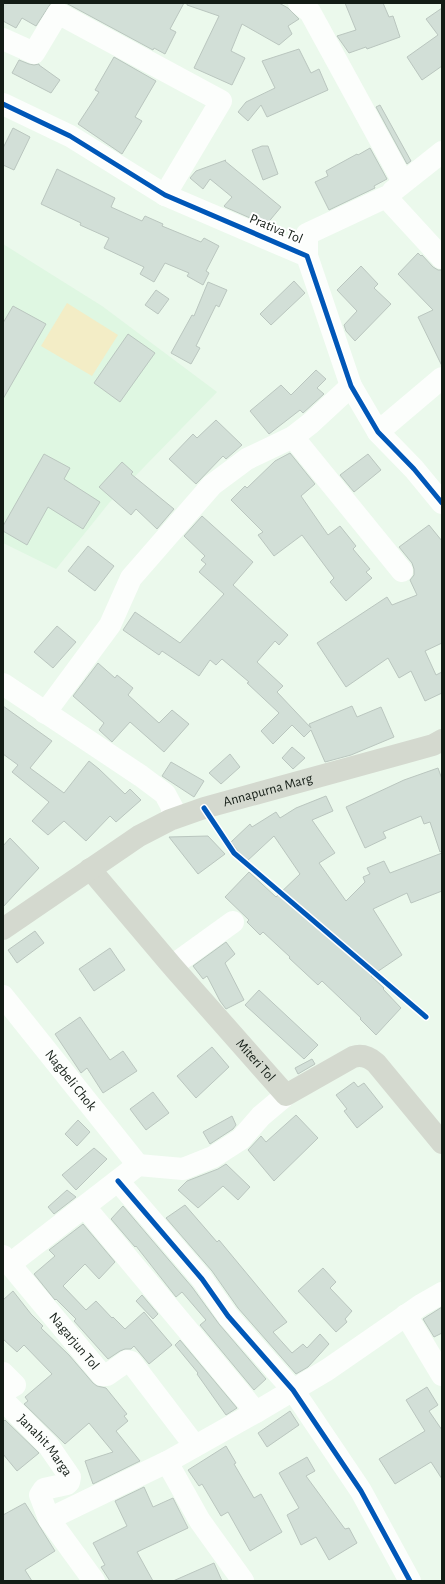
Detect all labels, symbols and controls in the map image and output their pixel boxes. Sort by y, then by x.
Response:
street label: Prativa Tol [247,212,305,246]
street label: Annapurna Marg [222,771,314,809]
street label: Miteri Tol [233,1036,278,1084]
street label: Nagbeli Chok [42,1047,99,1114]
street label: Nagarjun Tol [46,1310,102,1373]
street label: Janahit Marga [15,1412,75,1480]

